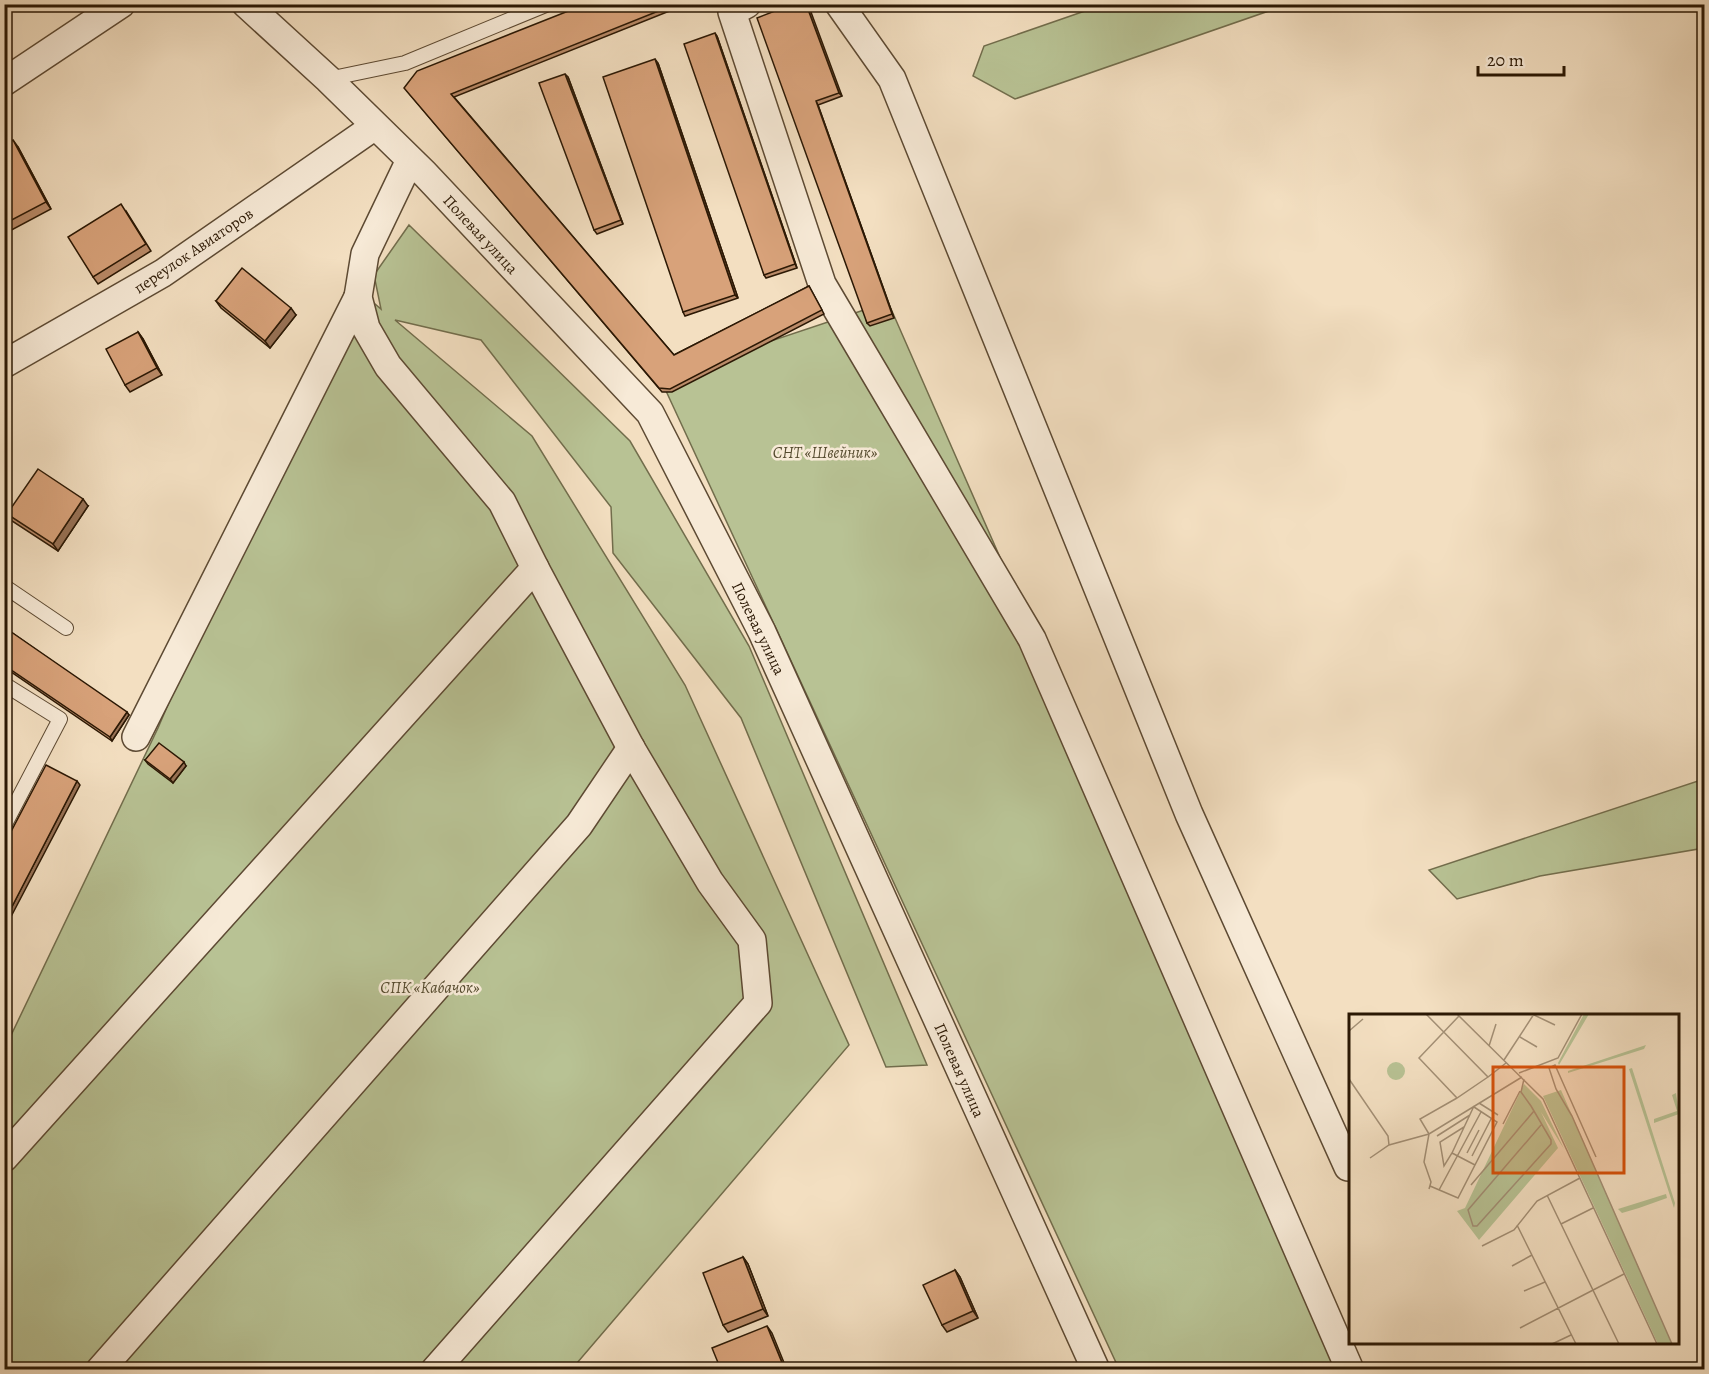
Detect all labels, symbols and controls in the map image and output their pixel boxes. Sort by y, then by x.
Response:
scale bar [1478,39,1564,77]
text: 20 m [1487,48,1524,72]
street label: Полевая улица [438,190,523,280]
street label: переулок Авиаторов [130,203,258,299]
park label: СНТ «Швейник» [773,442,878,464]
street label: Полевая улица [726,578,790,679]
park label: СПК «Кабачок» [380,977,480,999]
inset map [1349,1014,1679,1344]
street label: Полевая улица [928,1020,990,1122]

